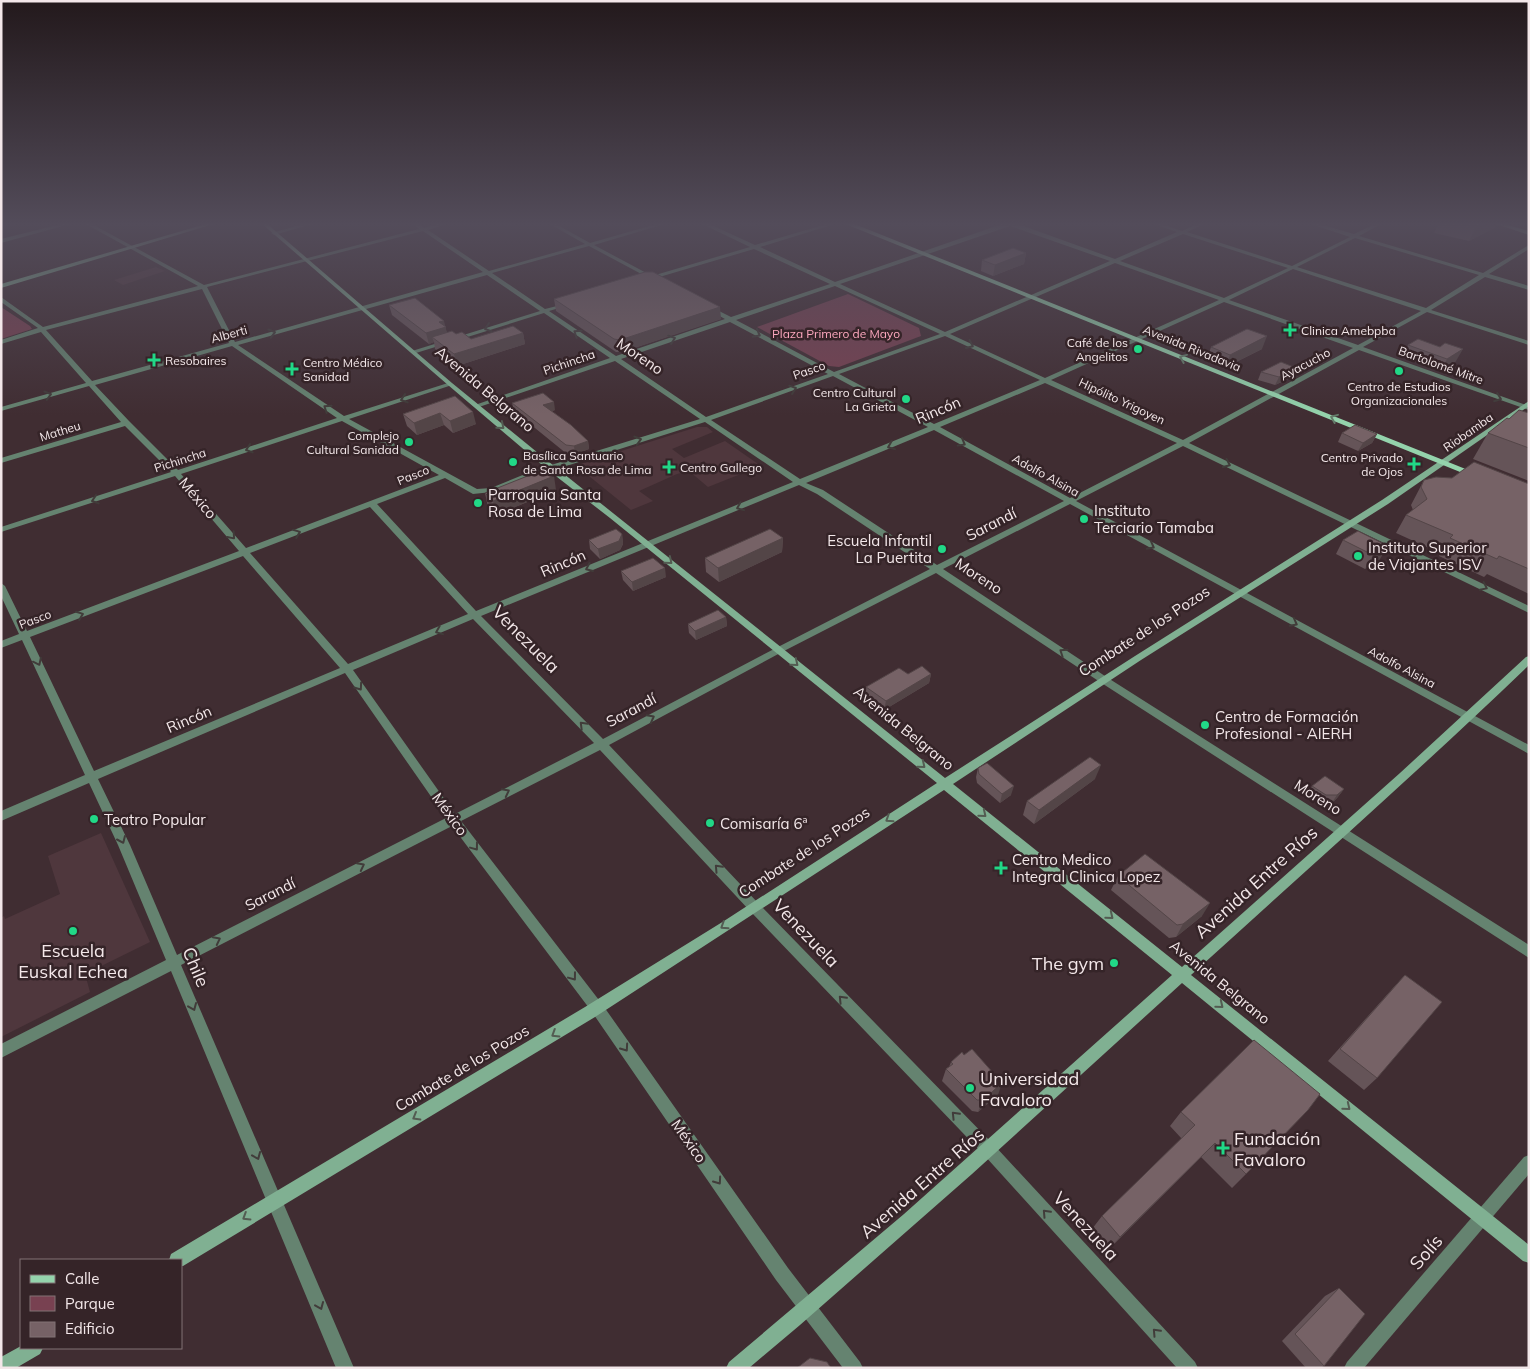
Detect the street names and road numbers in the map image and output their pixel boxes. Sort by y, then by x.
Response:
street label: Alberti [209,322,249,346]
street label: Avenida Rivadavia [1141,322,1243,374]
street label: Moreno [613,333,667,379]
street label: Avenida Belgrano [432,342,538,436]
street label: Bartolomé Mitre [1397,343,1485,387]
street label: Ayacucho [1277,344,1333,383]
street label: Pichincha [541,346,597,378]
street label: Pasco [791,357,827,383]
street label: Hipólito Yrigoyen [1077,374,1167,428]
street label: Rincón [912,392,964,428]
street label: Riobamba [1440,409,1496,455]
street label: Matheu [38,418,82,444]
street label: Pichincha [152,445,208,475]
street label: Adolfo Alsina [1010,450,1082,500]
street label: Pasco [395,462,431,488]
street label: México [175,474,221,522]
street label: Sarandí [963,503,1021,545]
street label: Rincón [537,545,589,581]
street label: Moreno [952,554,1006,598]
street label: Combate de los Pozos [1075,581,1213,681]
street label: Venezuela [487,600,565,678]
street label: Pasco [17,606,53,632]
street label: Adolfo Alsina [1366,643,1438,691]
street label: Avenida Belgrano [850,682,958,774]
street label: Sarandí [603,688,661,731]
street label: Rincón [163,701,215,737]
street label: Moreno [1291,775,1345,819]
street label: México [428,789,472,839]
street label: Combate de los Pozos [735,802,873,902]
street label: Avenida Entre Ríos [1190,821,1322,943]
street label: Sarandí [242,873,300,915]
street label: Venezuela [768,894,844,972]
street label: Avenida Belgrano [1166,936,1274,1028]
street label: Chile [177,944,215,990]
street label: Combate de los Pozos [392,1021,532,1115]
street label: México [667,1116,711,1166]
street label: Avenida Entre Ríos [855,1123,989,1243]
street label: Venezuela [1048,1187,1124,1265]
street label: Solís [1405,1230,1448,1274]

